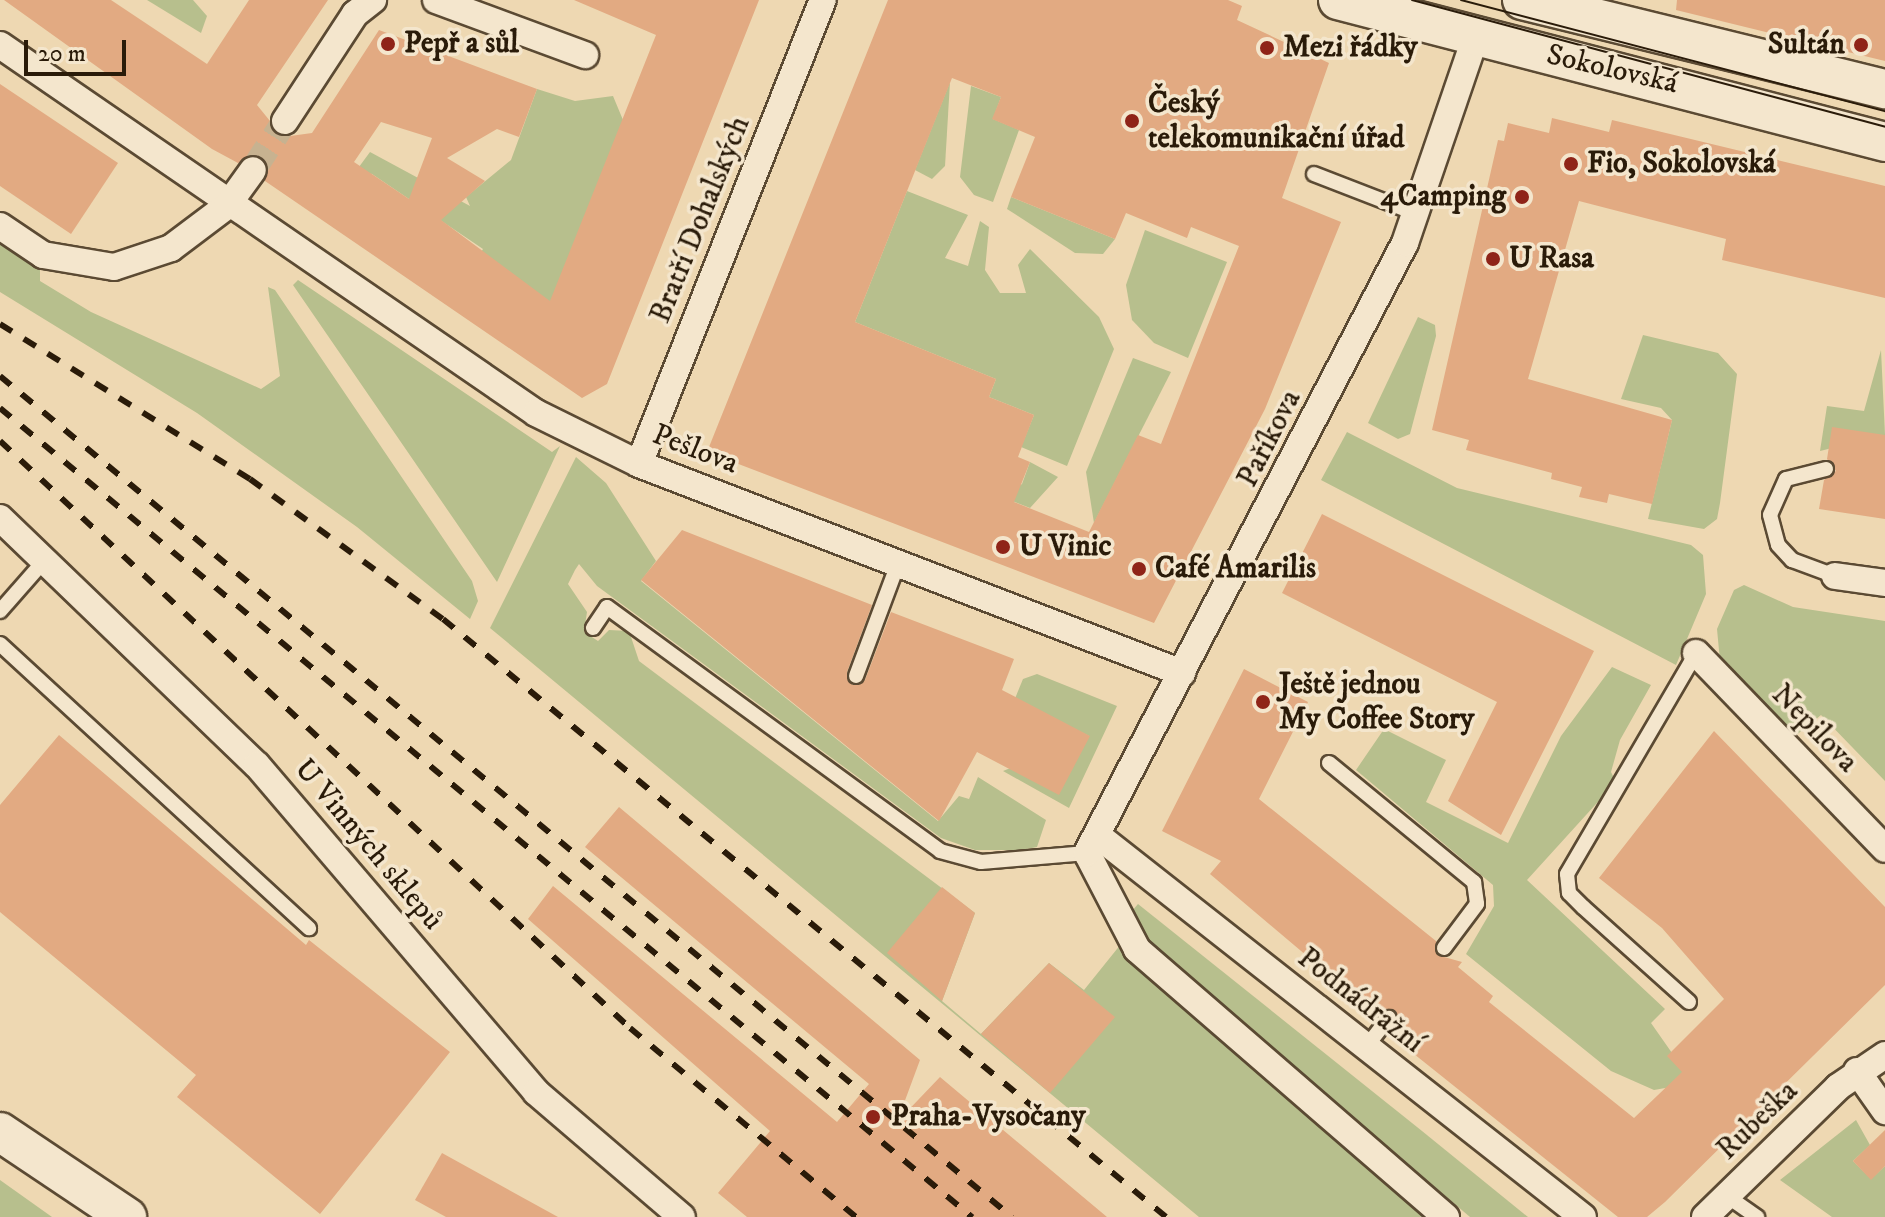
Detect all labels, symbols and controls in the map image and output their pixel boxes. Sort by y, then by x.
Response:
scale bar [28,24,130,74]
place label: Pepř a sůl [404,26,519,62]
place label: Sultán [1768,27,1845,63]
place label: Mezi řádky [1283,30,1418,66]
marker: Pepř a sůl [379,35,397,53]
marker: Sultán [1852,36,1870,54]
street label: Sokolovská [1543,37,1681,103]
text: 20 m [38,39,86,69]
marker: Mezi řádky [1258,39,1276,57]
place label: Český telekomunikační úřad [1148,86,1405,156]
street label: Bratří Dohalských [643,111,759,329]
marker: Český telekomunikační úřad [1123,112,1141,130]
place label: Fio, Sokolovská [1587,146,1776,182]
marker: Fio, Sokolovská [1562,155,1580,173]
place label: 4Camping [1380,179,1506,215]
marker: 4Camping [1513,188,1531,206]
place label: U Rasa [1509,241,1594,277]
marker: U Rasa [1484,250,1502,268]
street label: Paříkova [1230,384,1310,494]
street label: Pešlova [647,417,743,483]
place label: U Vinic [1019,529,1111,565]
marker: U Vinic [994,538,1012,556]
place label: Café Amarilis [1155,551,1316,587]
marker: Café Amarilis [1130,560,1148,578]
place label: Ještě jednou My Coffee Story [1279,667,1474,738]
street label: Nepilova [1763,677,1865,781]
marker: Ještě jednou My Coffee Story [1254,693,1272,711]
street label: U Vinných sklepů [286,752,450,938]
street label: Podnádražní [1290,941,1430,1061]
street label: Rubeška [1710,1074,1806,1168]
place label: Praha-Vysočany [891,1099,1086,1135]
marker: Praha-Vysočany [862,1106,884,1128]

